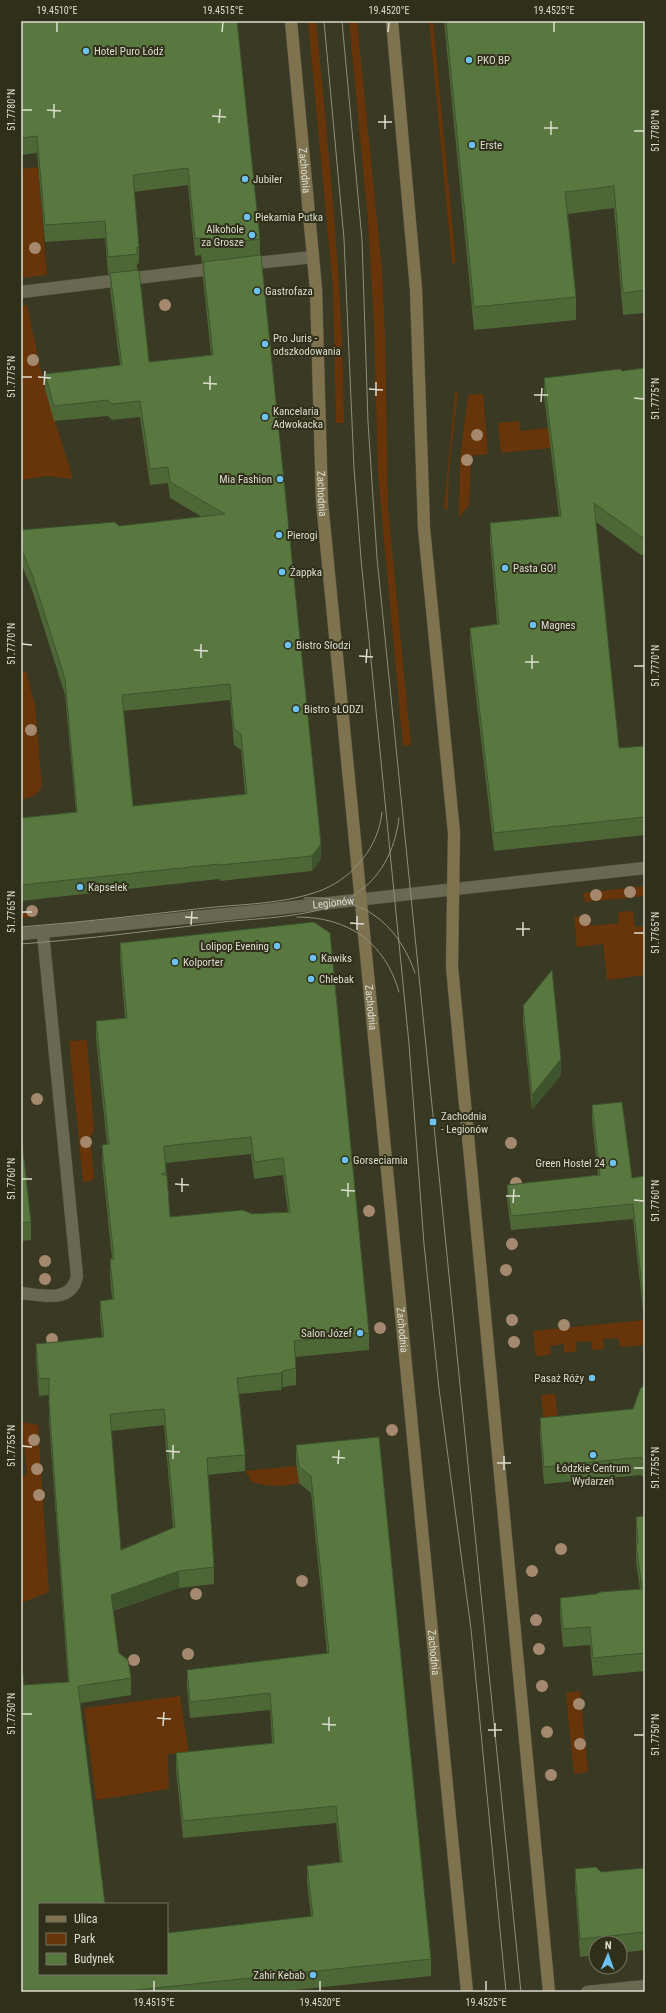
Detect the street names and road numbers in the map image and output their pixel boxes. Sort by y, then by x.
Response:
street label: Zachodnia [296,147,314,194]
street label: Zachodnia [315,471,330,517]
street label: Legionów [312,894,355,911]
street label: Zachodnia [363,984,380,1031]
street label: Zachodnia [394,1307,411,1353]
street label: Zachodnia [425,1629,443,1676]

